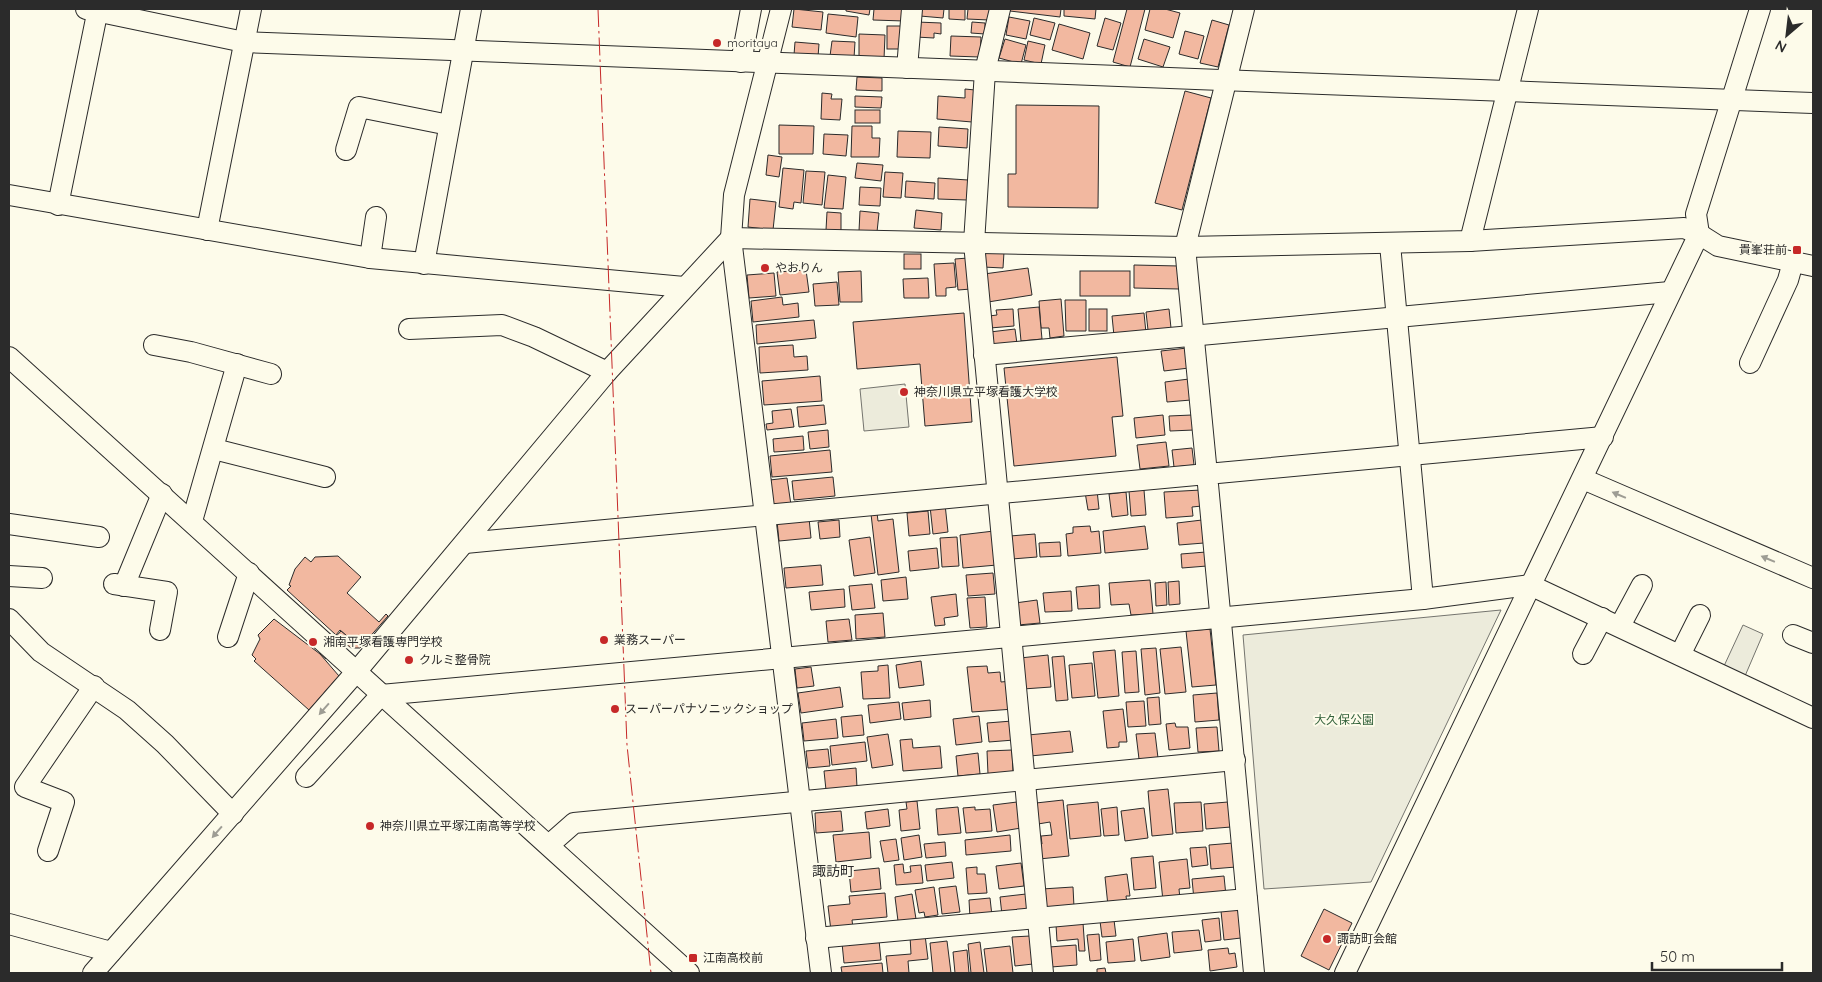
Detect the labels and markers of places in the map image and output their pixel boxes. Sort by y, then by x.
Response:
place label: moritaya [727,35,778,50]
marker: moritaya [711,37,723,49]
place label: 貴峯荘前 [1739,242,1787,257]
marker: 貴峯荘前 [1791,244,1803,256]
place label: やおりん [775,260,823,275]
marker: やおりん [759,262,771,274]
place label: 神奈川県立平塚看護大学校 [914,384,1058,399]
marker: 神奈川県立平塚看護大学校 [898,386,910,398]
place label: 業務スーパー [614,632,686,647]
place label: 湘南平塚看護専門学校 [323,634,443,649]
marker: 業務スーパー [598,634,610,646]
marker: 湘南平塚看護専門学校 [307,636,319,648]
place label: クルミ整骨院 [419,652,491,667]
marker: クルミ整骨院 [403,654,415,666]
place label: スーパーパナソニックショップ [625,701,793,716]
marker: スーパーパナソニックショップ [609,703,621,715]
place label: 神奈川県立平塚江南高等学校 [380,818,536,833]
marker: 神奈川県立平塚江南高等学校 [364,820,376,832]
place label: 諏訪町会館 [1337,931,1397,946]
marker: 諏訪町会館 [1321,933,1333,945]
place label: 江南高校前 [703,950,763,965]
marker: 江南高校前 [687,952,699,964]

